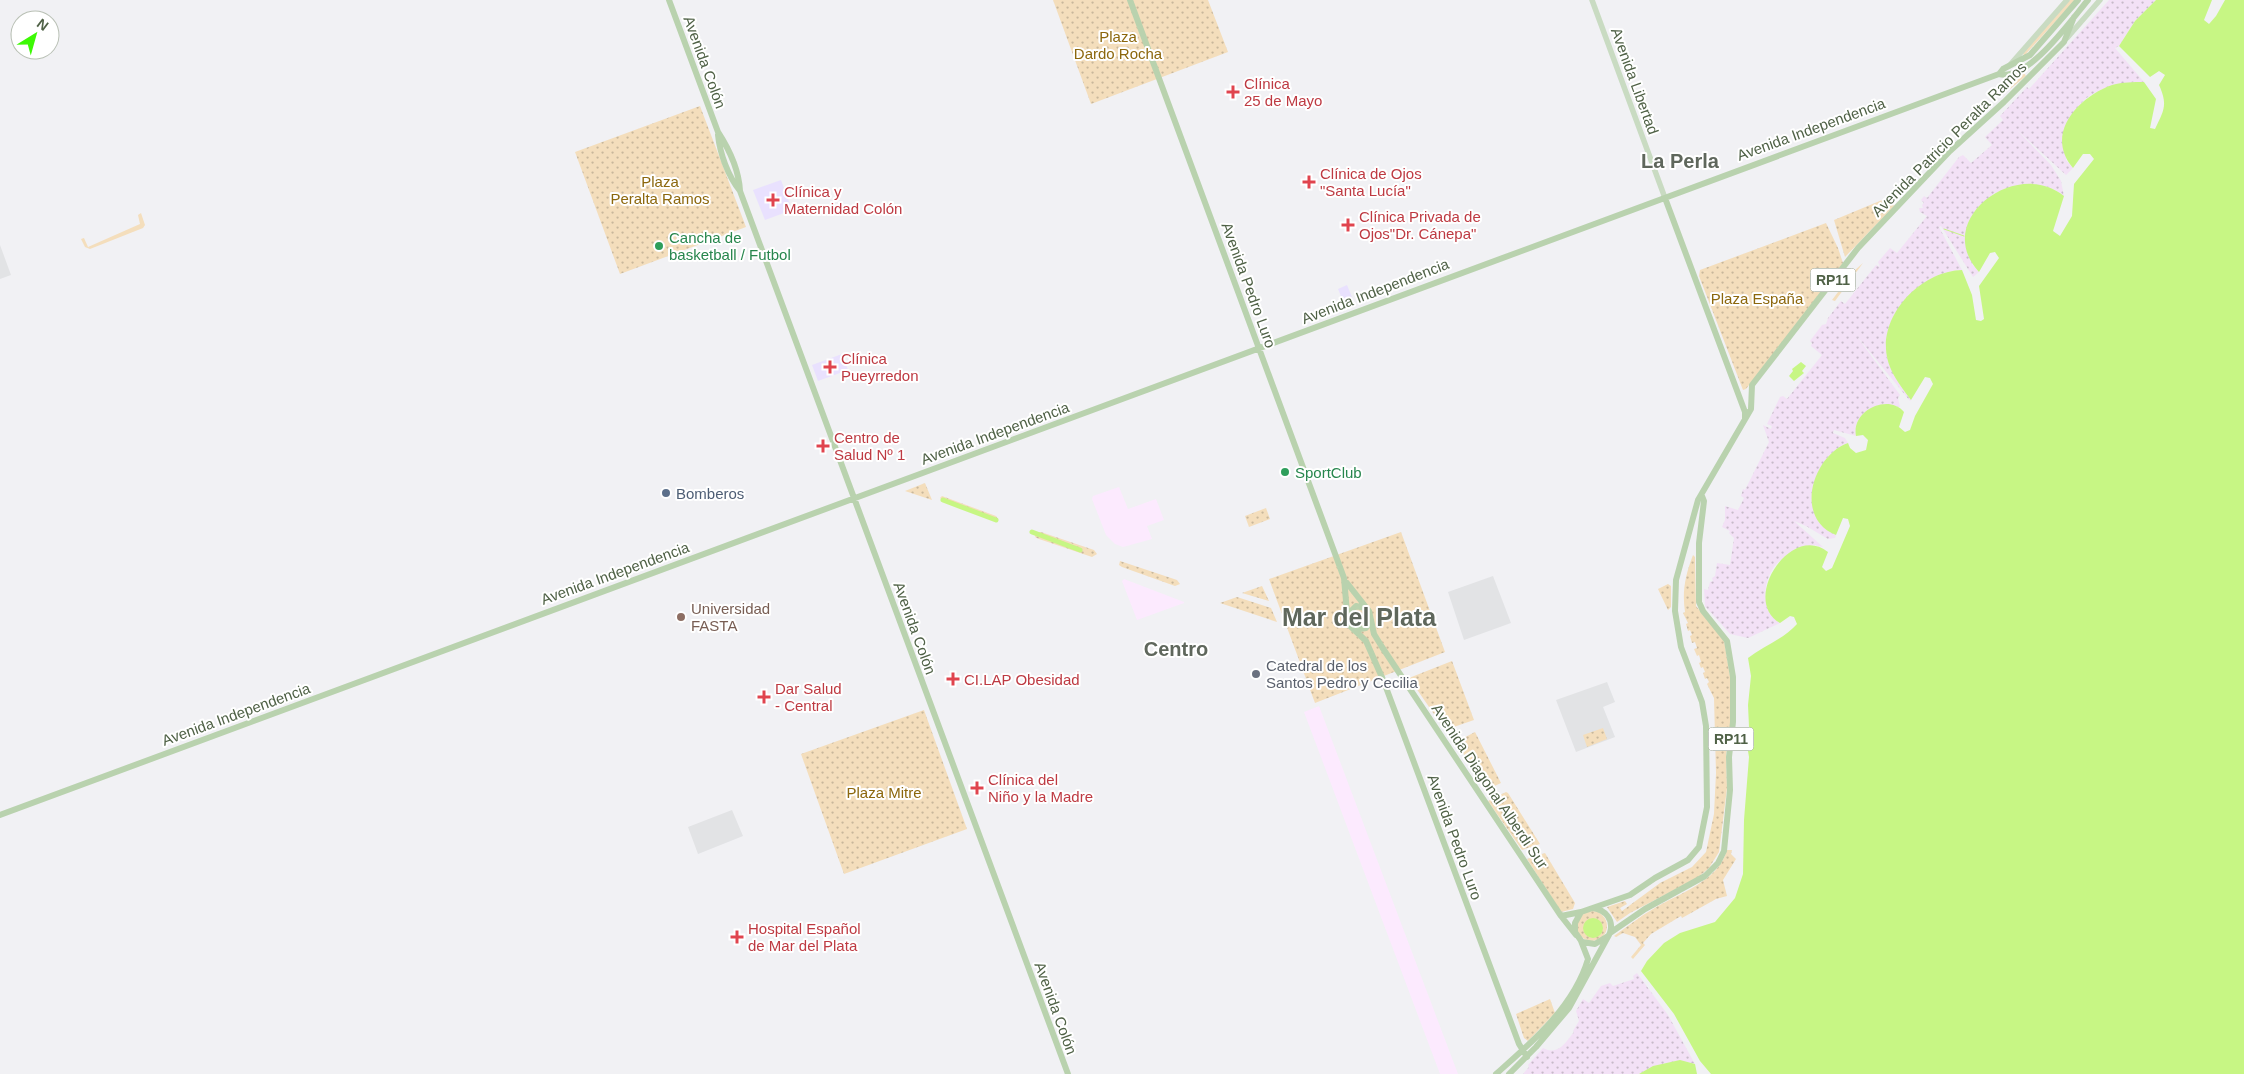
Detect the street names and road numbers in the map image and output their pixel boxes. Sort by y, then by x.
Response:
street label: Avenida Colón [680,13,730,111]
street label: Avenida Libertad [1608,25,1662,137]
street label: Avenida Patricio Peralta Ramos [1868,58,2030,220]
street label: Avenida Independencia [1735,94,1888,164]
street label: Avenida Pedro Luro [1218,220,1280,350]
street label: Avenida Independencia [1299,255,1452,327]
road number: RP11 [1810,268,1856,292]
street label: Avenida Independencia [919,398,1072,468]
street label: Avenida Independencia [539,538,692,608]
street label: Avenida Colón [890,579,940,677]
street label: Avenida Independencia [160,679,313,749]
street label: Avenida Diagonal Alberdi Sur [1428,700,1552,872]
road number: RP11 [1708,728,1754,751]
street label: Avenida Pedro Luro [1424,772,1486,902]
street label: Avenida Colón [1031,959,1081,1057]

